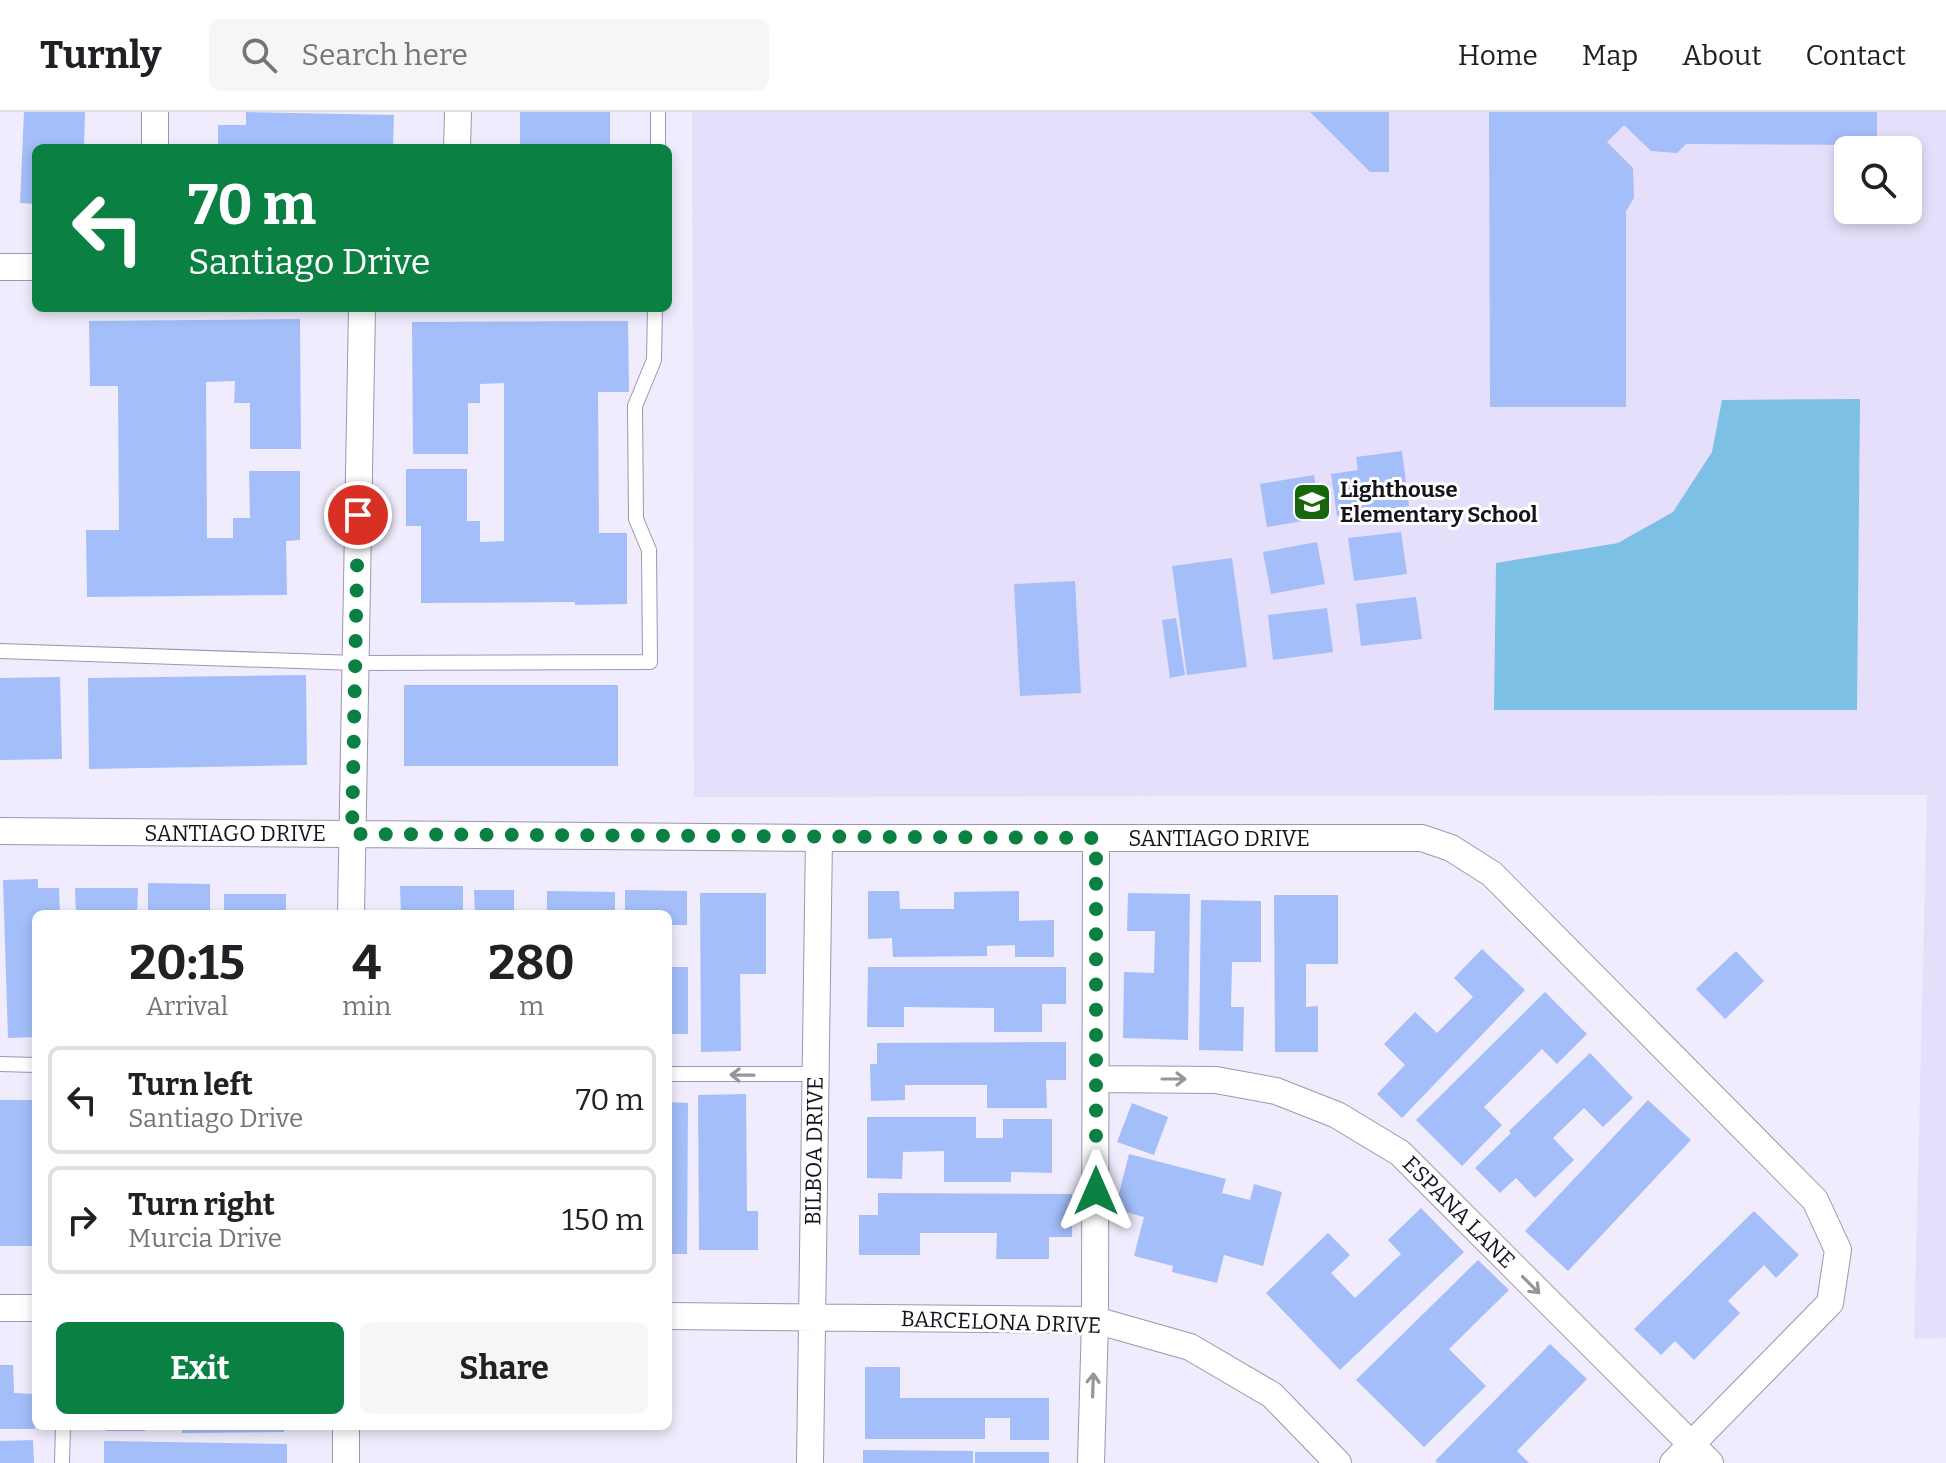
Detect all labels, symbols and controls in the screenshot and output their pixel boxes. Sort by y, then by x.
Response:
search box [209,19,769,91]
text: Turnly [40,32,161,78]
icon: search [237,33,281,77]
text: Search here [301,37,468,73]
text: Home [1458,39,1538,72]
text: Map [1582,39,1638,72]
text: About [1682,39,1762,72]
text: Contact [1806,39,1906,72]
map controls [1834,136,1922,224]
button: search [1834,136,1922,224]
text: 70 m [188,172,316,239]
icon: left [56,176,160,280]
text: Santiago Drive [188,240,430,284]
place label: Lighthouse Elementary School [1340,476,1538,528]
pin [324,481,392,549]
school or university icon: Lighthouse Elementary School [1291,481,1333,523]
icon: arrive [336,493,380,537]
street label: SANTIAGO DRIVE [144,820,326,847]
street label: SANTIAGO DRIVE [1128,825,1310,852]
text: 20:15 [129,934,245,992]
text: 4 [352,934,381,992]
text: 280 [488,934,575,992]
text: Arrival [146,991,228,1022]
text: min [342,991,391,1022]
text: m [519,991,544,1022]
text: Turn left [128,1067,253,1103]
one-way arrow [729,1067,756,1083]
one-way arrow [1160,1072,1187,1087]
street label: BILBOA DRIVE [799,1076,829,1226]
icon: left [60,1078,104,1122]
text: 70 m [576,1082,644,1118]
text: Santiago Drive [128,1103,303,1134]
position arrow [1054,1149,1138,1233]
street label: ESPANA LANE [1397,1150,1521,1274]
text: Turn right [128,1187,275,1223]
icon: right [60,1198,104,1242]
text: 150 m [562,1202,644,1238]
text: Murcia Drive [128,1223,282,1254]
one-way arrow [1522,1275,1541,1295]
street label: BARCELONA DRIVE [900,1305,1102,1339]
button: Exit [56,1322,344,1414]
button: Share [360,1322,648,1414]
one-way arrow [1086,1372,1101,1399]

